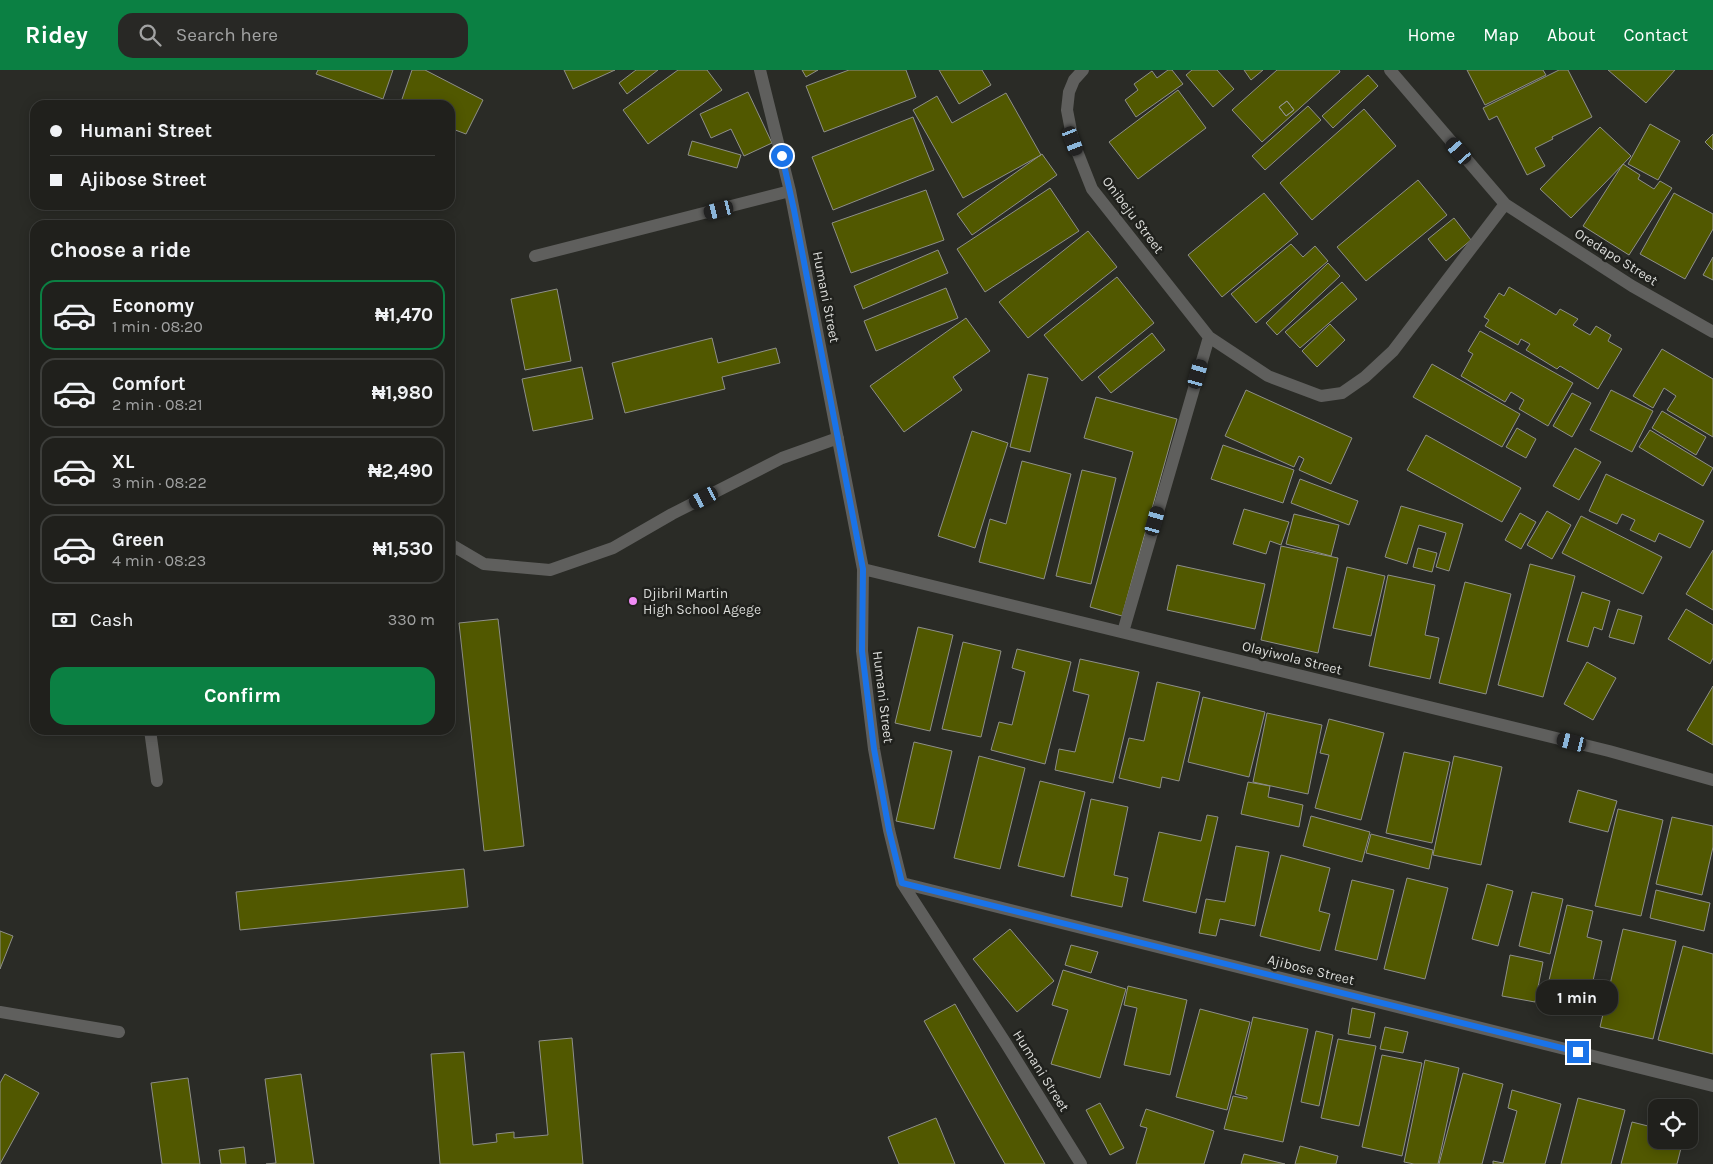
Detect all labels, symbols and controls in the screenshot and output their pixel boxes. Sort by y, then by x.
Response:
search box [118,13,468,58]
text: Ridey [25,21,88,49]
icon: search [136,21,164,49]
text: Search here [176,24,278,46]
text: Home [1407,24,1455,46]
text: Map [1483,24,1519,46]
text: About [1547,24,1596,46]
text: Contact [1624,24,1688,46]
text: Humani Street [80,120,212,142]
car [1060,124,1085,158]
car [1443,135,1474,167]
route start [771,145,793,167]
text: Ajibose Street [80,169,207,191]
street label: Onibeju Street [1099,173,1167,257]
car [702,199,735,221]
street label: Oredapo Street [1571,225,1661,289]
text: Choose a ride [50,237,191,263]
street label: Humani Street [809,250,843,344]
icon: car [52,293,97,338]
text: Economy [112,295,194,317]
text: ₦1,470 [375,304,433,326]
text: 1 min · 08:20 [112,317,203,336]
car [1186,358,1209,390]
icon: car [52,371,97,416]
text: Comfort [112,373,186,395]
text: ₦1,980 [372,382,433,404]
text: 2 min · 08:21 [112,395,203,414]
icon: car [52,449,97,494]
text: XL [112,451,134,473]
text: ₦2,490 [368,460,433,482]
text: 3 min · 08:22 [112,473,207,492]
car [687,485,720,511]
car [1143,505,1166,537]
icon: car [52,527,97,572]
text: Green [112,529,164,551]
text: ₦1,530 [373,538,433,560]
text: 4 min · 08:23 [112,551,206,570]
place label: Djibril Martin High School Agege [643,585,761,618]
marker: Djibril Martin High School Agege [627,595,639,607]
icon: cash [50,606,78,634]
text: Cash [90,609,134,631]
text: 330 m [388,610,435,629]
street label: Olayiwola Street [1240,637,1344,679]
street label: Humani Street [869,650,897,744]
button: Confirm [50,667,435,725]
car [1555,731,1588,753]
street label: Ajibose Street [1266,951,1356,989]
callout: 1 min [1537,980,1619,1014]
text: 1 min [1557,988,1597,1007]
street label: Humani Street [1009,1027,1073,1115]
route end [1567,1041,1589,1063]
map controls [1648,1099,1698,1149]
button: locate [1648,1099,1698,1149]

